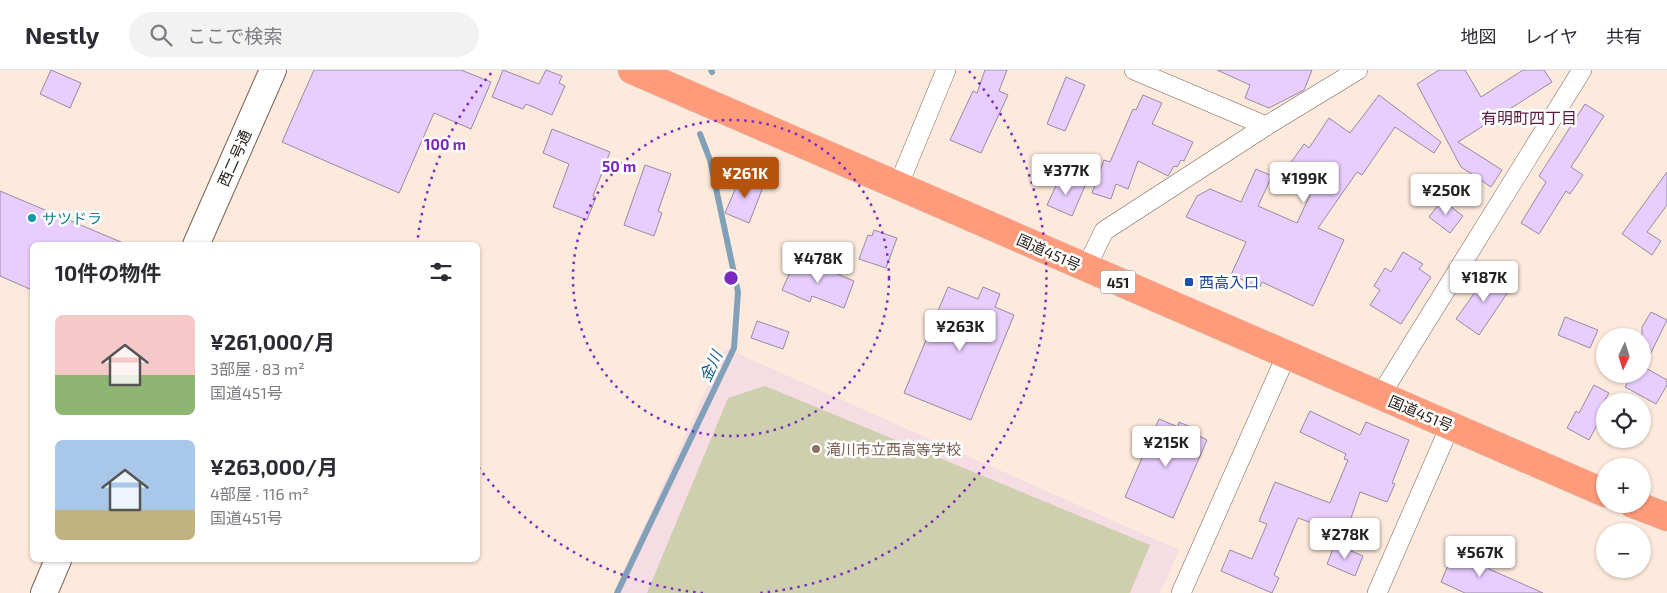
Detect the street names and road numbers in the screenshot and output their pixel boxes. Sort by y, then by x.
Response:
street label: 西二号通 [214,127,254,189]
street label: 国道451号 [1014,230,1084,274]
road number: 451 [1100,270,1136,293]
street label: 国道451号 [1386,391,1456,435]

